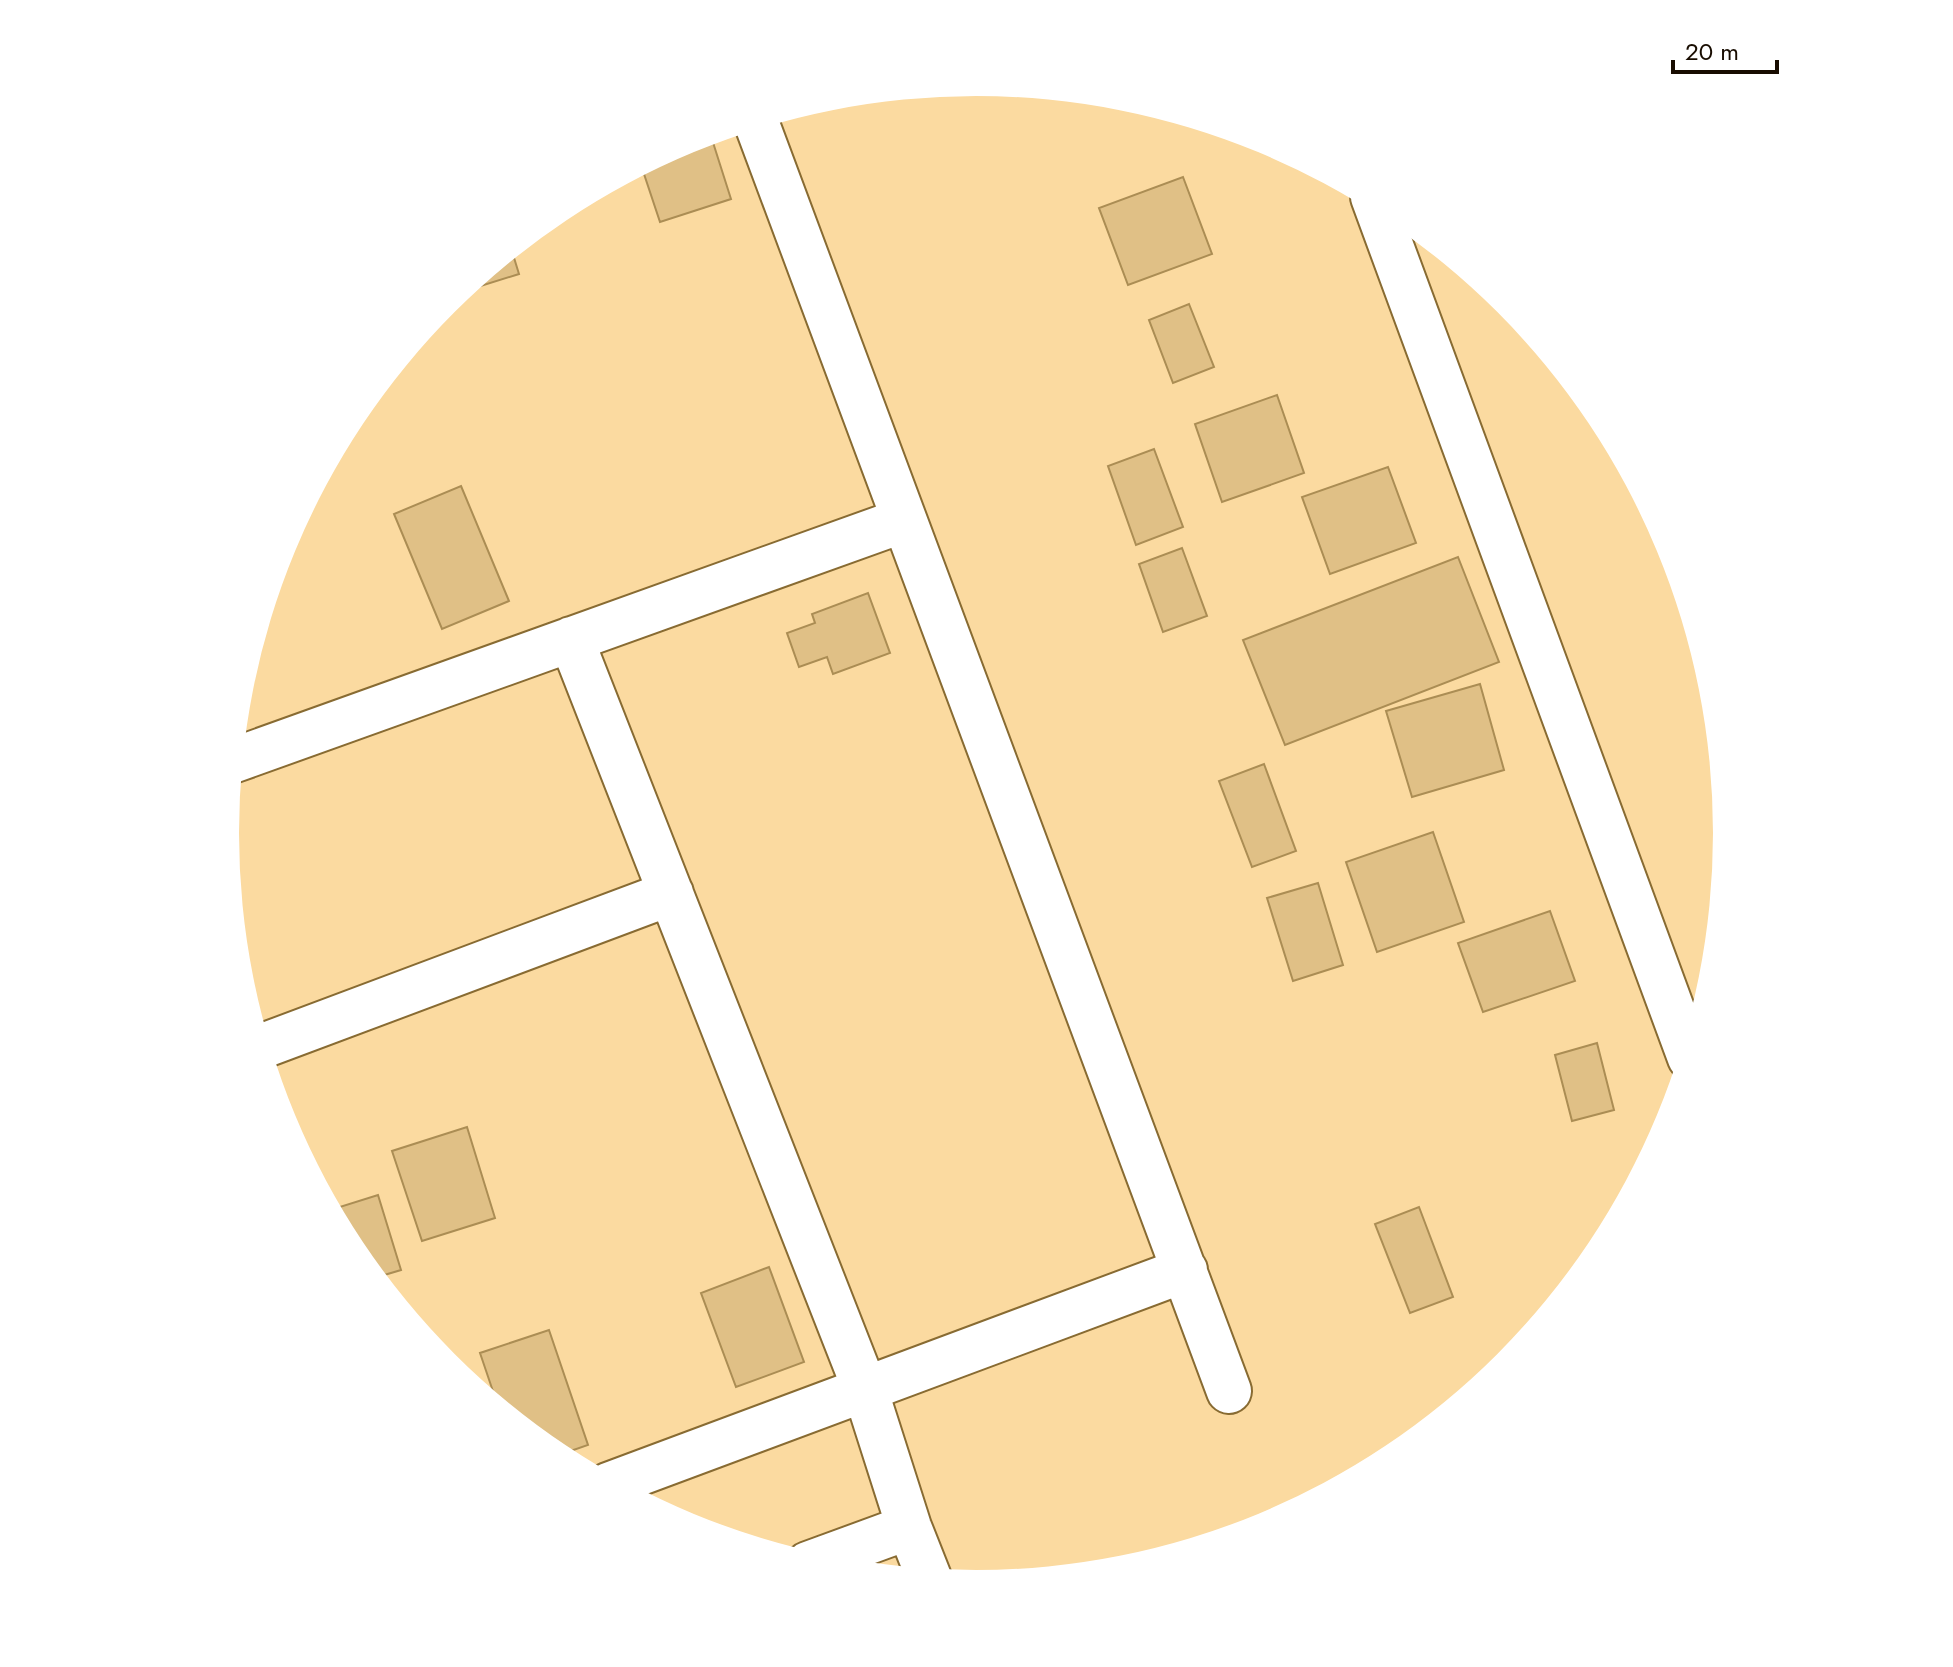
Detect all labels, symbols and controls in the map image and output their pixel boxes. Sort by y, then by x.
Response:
scale bar [1673,24,1777,74]
text: 20 m [1685,34,1739,69]

